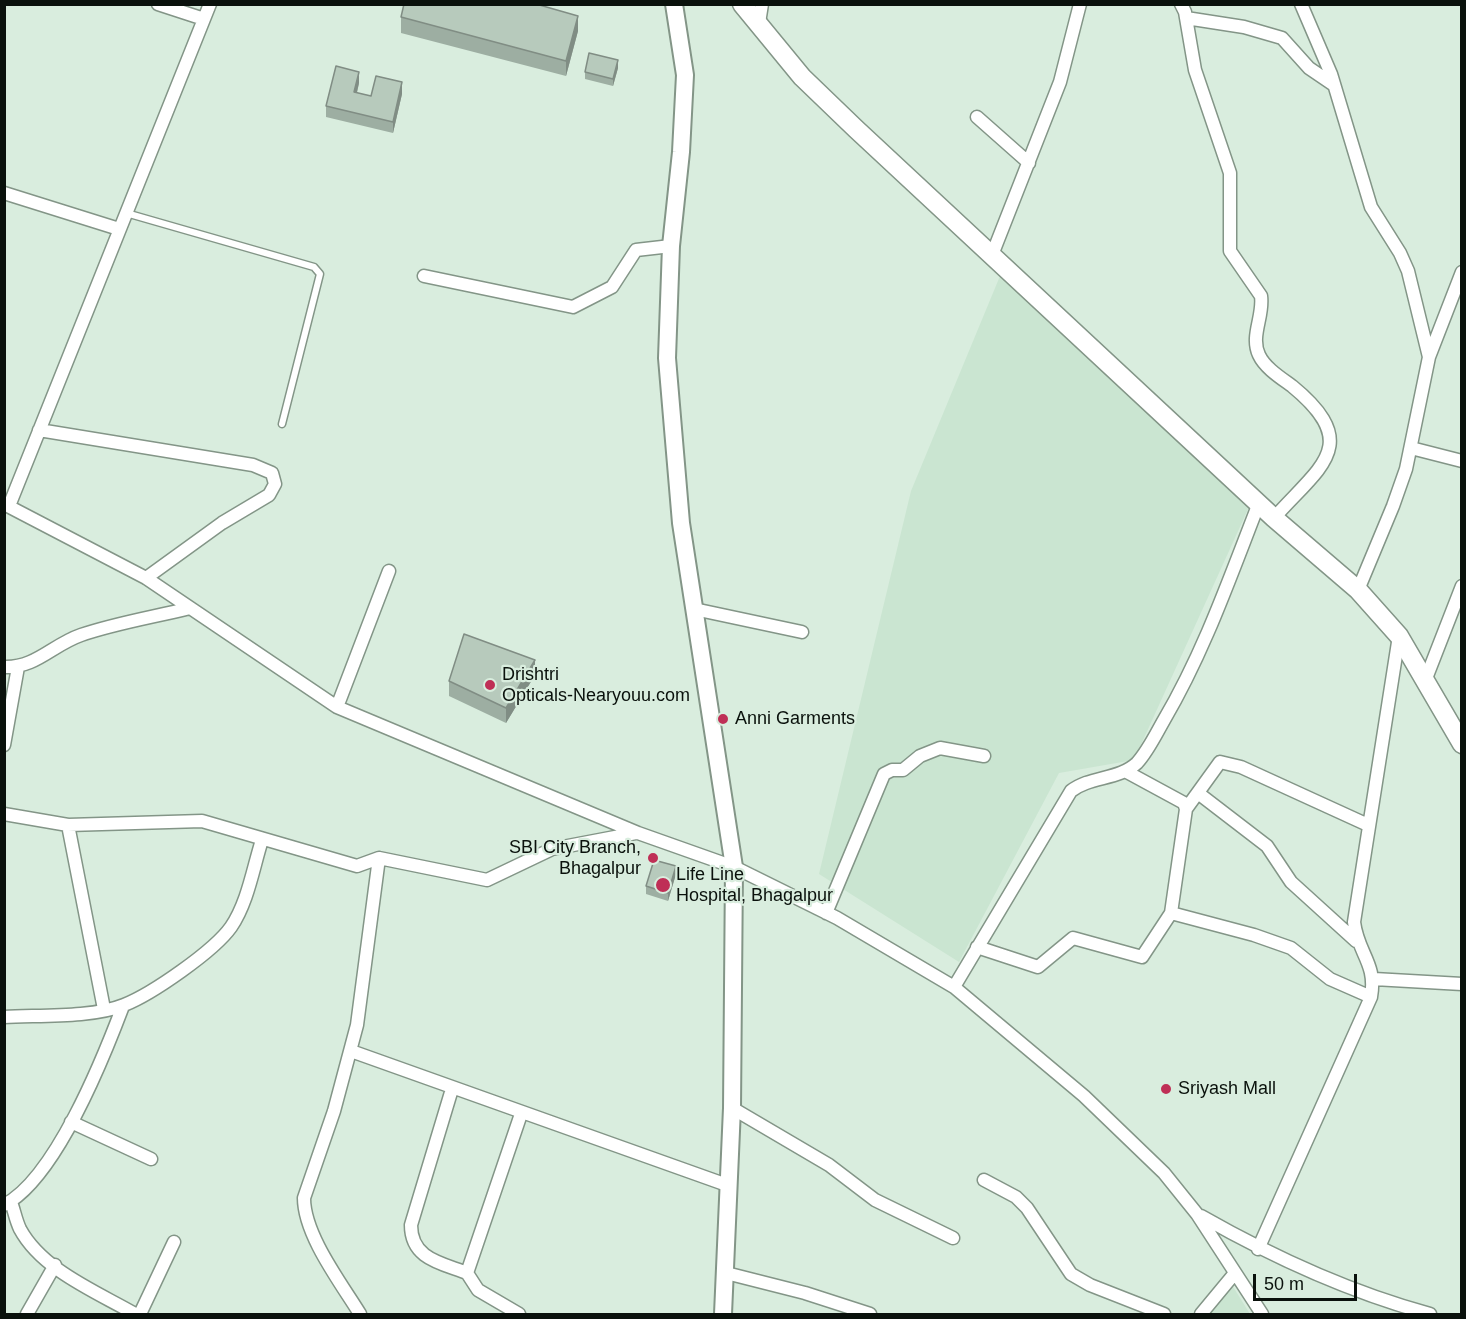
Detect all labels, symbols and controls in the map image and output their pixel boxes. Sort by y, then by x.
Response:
place label: Drishtri Opticals-Nearyouu.com [502,664,690,706]
marker: Drishtri Opticals-Nearyouu.com [483,678,497,692]
place label: Anni Garments [735,708,855,730]
marker: Anni Garments [716,712,730,726]
place label: SBI City Branch, Bhagalpur [509,837,641,880]
marker: SBI City Branch, Bhagalpur [646,851,660,865]
place label: Life Line Hospital, Bhagalpur [676,864,833,906]
marker: Life Line Hospital, Bhagalpur [654,876,672,894]
place label: Sriyash Mall [1178,1078,1276,1100]
marker: Sriyash Mall [1159,1082,1173,1096]
scale bar [1256,1262,1360,1300]
text: 50 m [1264,1274,1304,1294]

